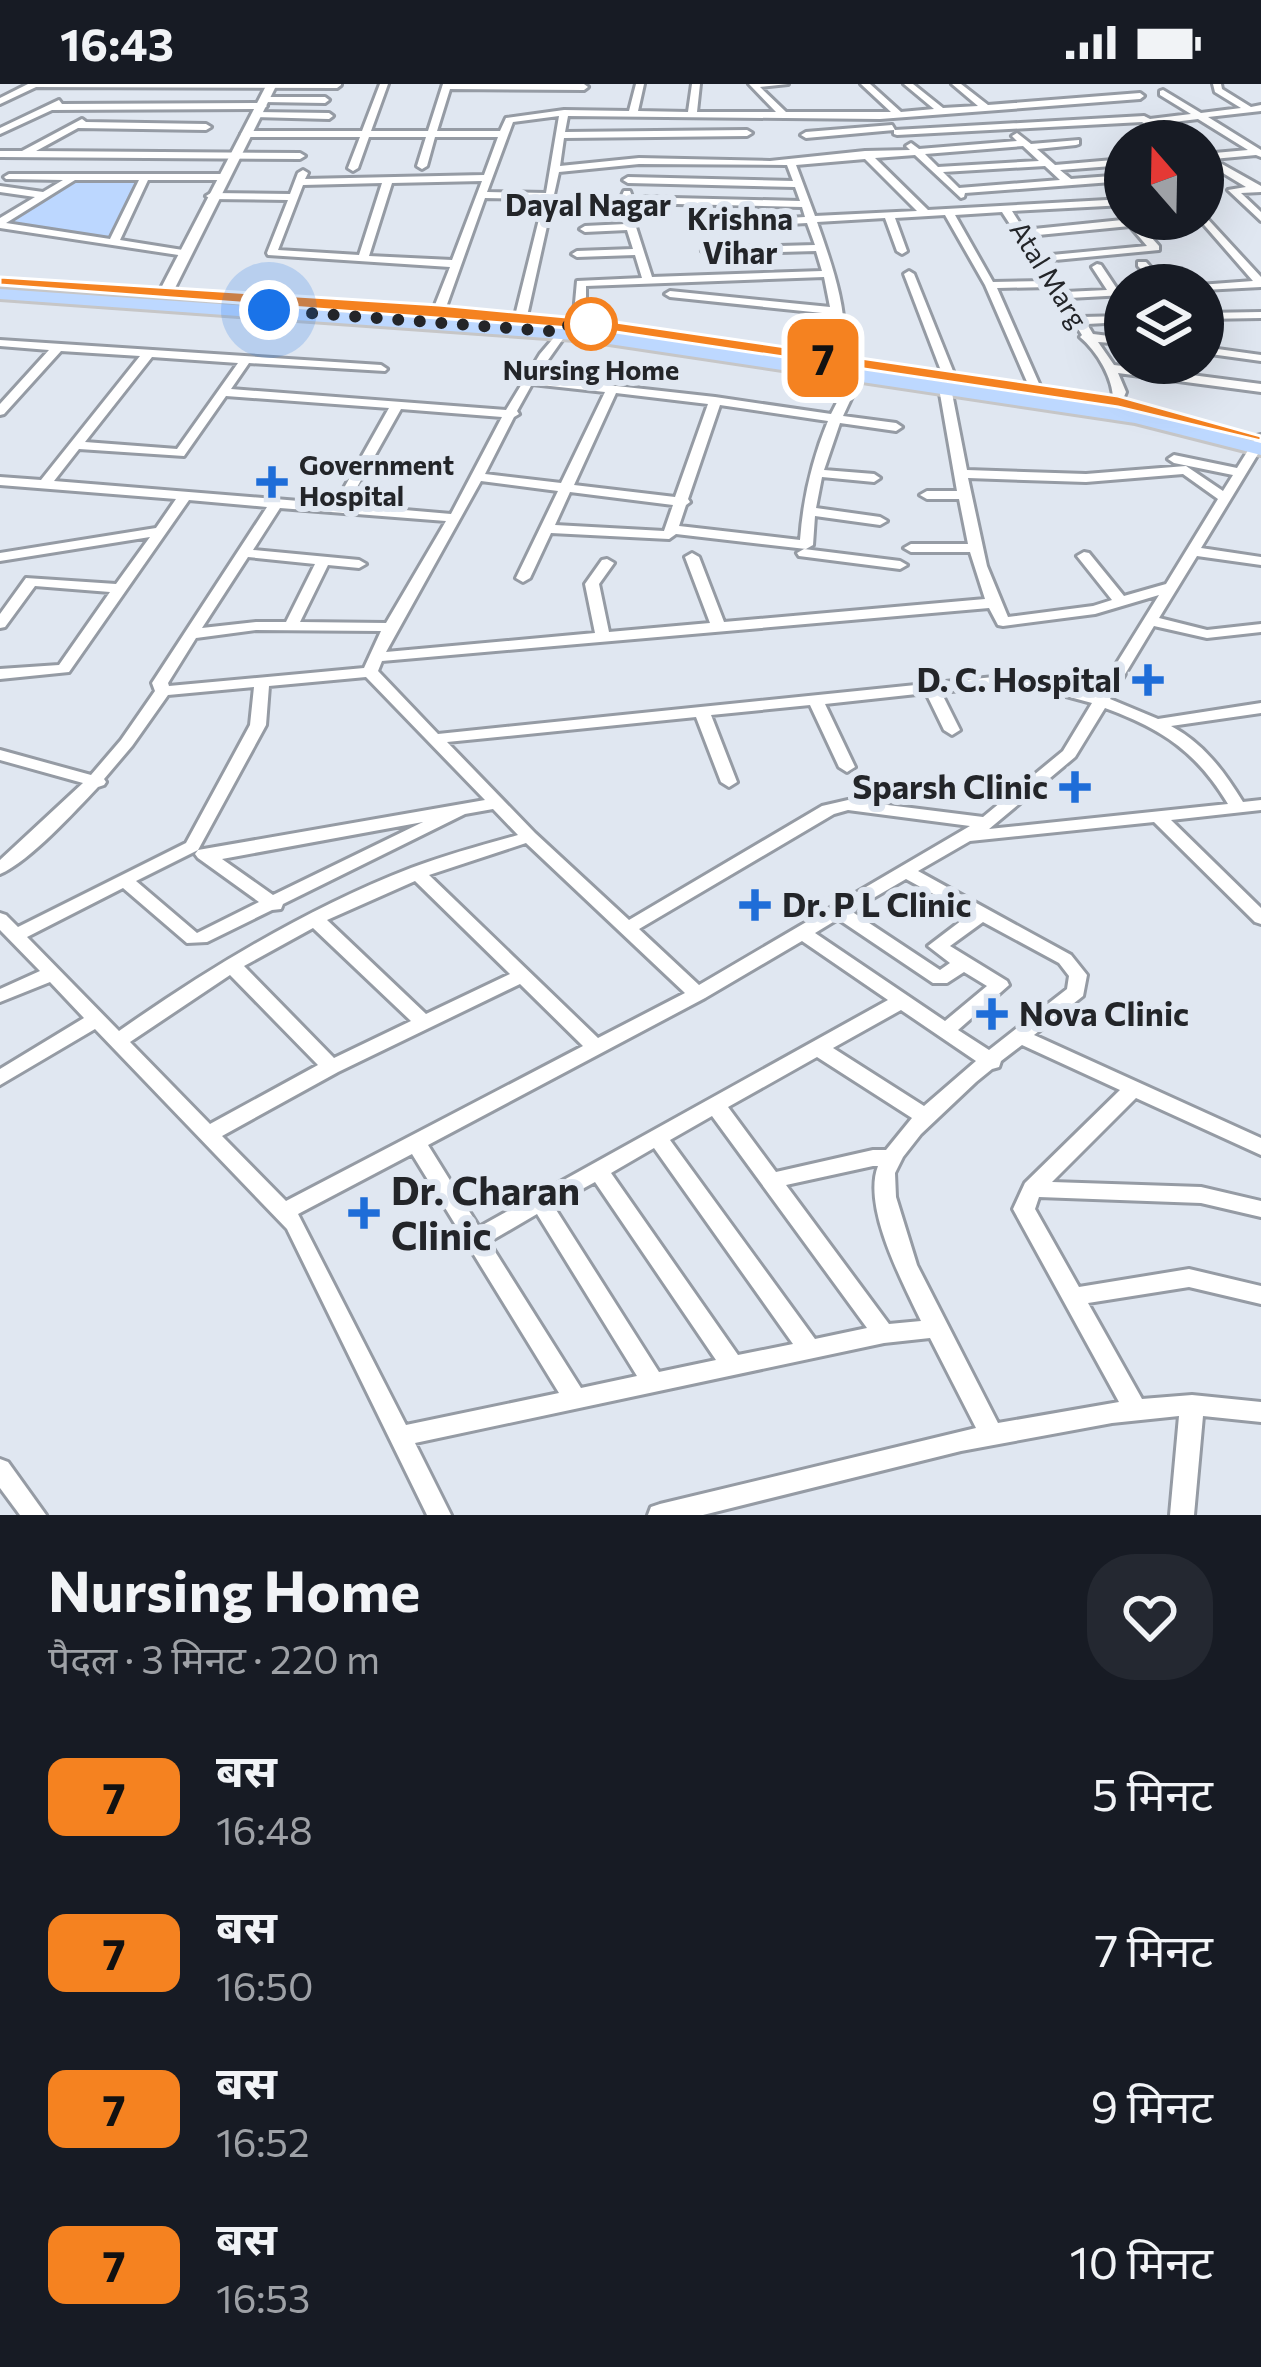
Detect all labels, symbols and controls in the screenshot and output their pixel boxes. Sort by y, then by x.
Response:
text: 16:43 [60,15,174,70]
north arrow [1104,120,1224,240]
map controls [1104,120,1224,384]
district label: Dayal Nagar [505,185,671,222]
district label: Krishna Vihar [687,199,793,270]
street label: Atal Marg [1004,215,1095,334]
button: layers [1104,264,1224,384]
your location [239,280,299,340]
marker: Nursing Home [566,299,616,349]
line badge: 7 [784,319,862,397]
text: 7 [811,332,835,384]
place label: Nursing Home [503,353,679,386]
place label: Government Hospital [299,448,454,512]
marker: Government Hospital [256,466,288,498]
place label: D. C. Hospital [916,658,1121,699]
marker: D. C. Hospital [1132,664,1164,696]
place label: Sparsh Clinic [852,765,1048,806]
marker: Sparsh Clinic [1059,771,1091,803]
place label: Dr. P L Clinic [782,883,971,924]
marker: Dr. P L Clinic [739,889,771,921]
place label: Nova Clinic [1019,992,1189,1033]
marker: Nova Clinic [976,998,1008,1030]
place label: Dr. Charan Clinic [391,1165,580,1258]
marker: Dr. Charan Clinic [348,1197,380,1229]
text: Nursing Home [48,1554,420,1624]
button: heart [1087,1554,1213,1680]
text: पैदल · 3 मिनट · 220 m [48,1634,380,1682]
text: बस [216,1741,277,1796]
text: 5 मिनट [1092,1765,1213,1820]
text: 7 [102,1771,126,1823]
text: 16:48 [216,1805,313,1853]
text: बस [216,1897,277,1952]
text: 7 मिनट [1094,1921,1213,1976]
text: 7 [102,1927,126,1979]
text: 16:50 [216,1961,313,2009]
text: बस [216,2053,277,2108]
text: 9 मिनट [1091,2077,1213,2132]
text: 7 [102,2083,126,2135]
text: 16:52 [216,2117,310,2165]
text: बस [216,2209,277,2264]
text: 10 मिनट [1070,2233,1213,2288]
text: 7 [102,2239,126,2291]
text: 16:53 [216,2273,310,2321]

